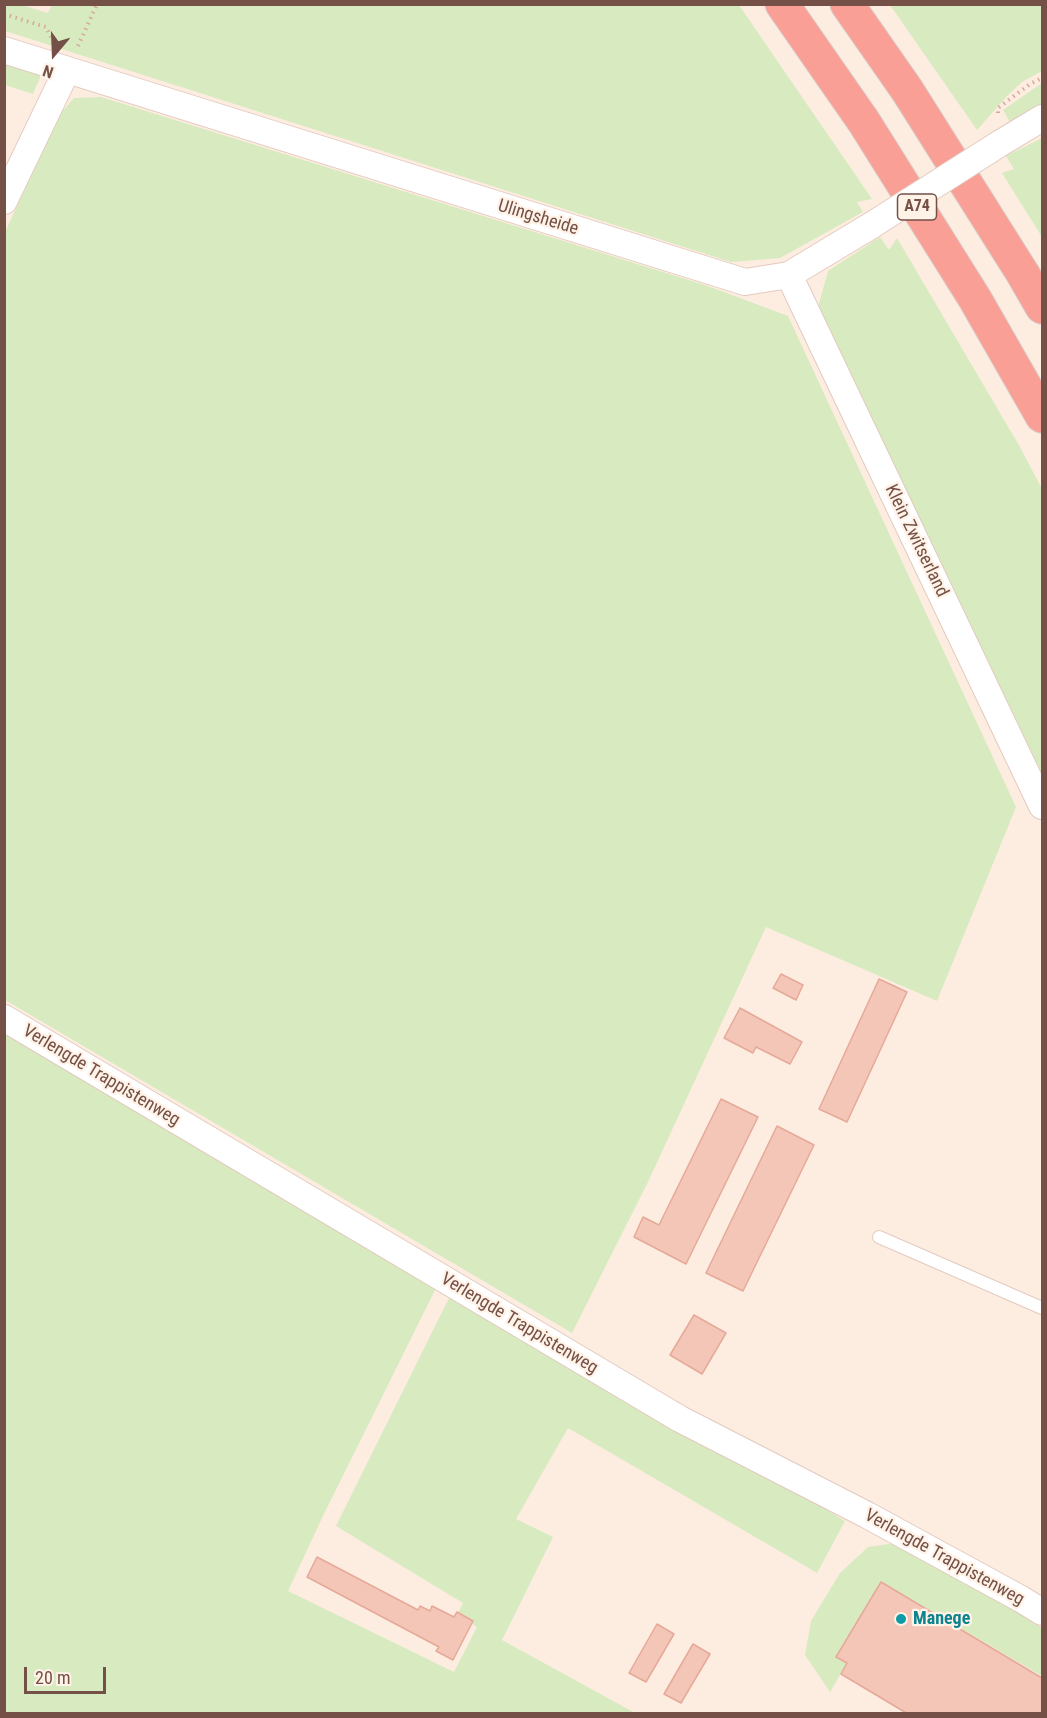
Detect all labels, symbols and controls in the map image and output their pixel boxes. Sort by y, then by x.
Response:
north arrow [24,24,84,84]
text: N [40,61,56,82]
road number: A74 [898,194,936,220]
street label: Ulingsheide [495,196,581,240]
street label: Klein Zwitserland [880,481,952,601]
street label: Verlengde Trappistenweg [19,1021,183,1131]
street label: Verlengde Trappistenweg [437,1269,601,1379]
street label: Verlengde Trappistenweg [860,1505,1028,1611]
place label: Manege [913,1608,970,1630]
marker: Manege [894,1612,908,1626]
scale bar [27,1655,110,1693]
text: 20 m [35,1667,70,1688]

